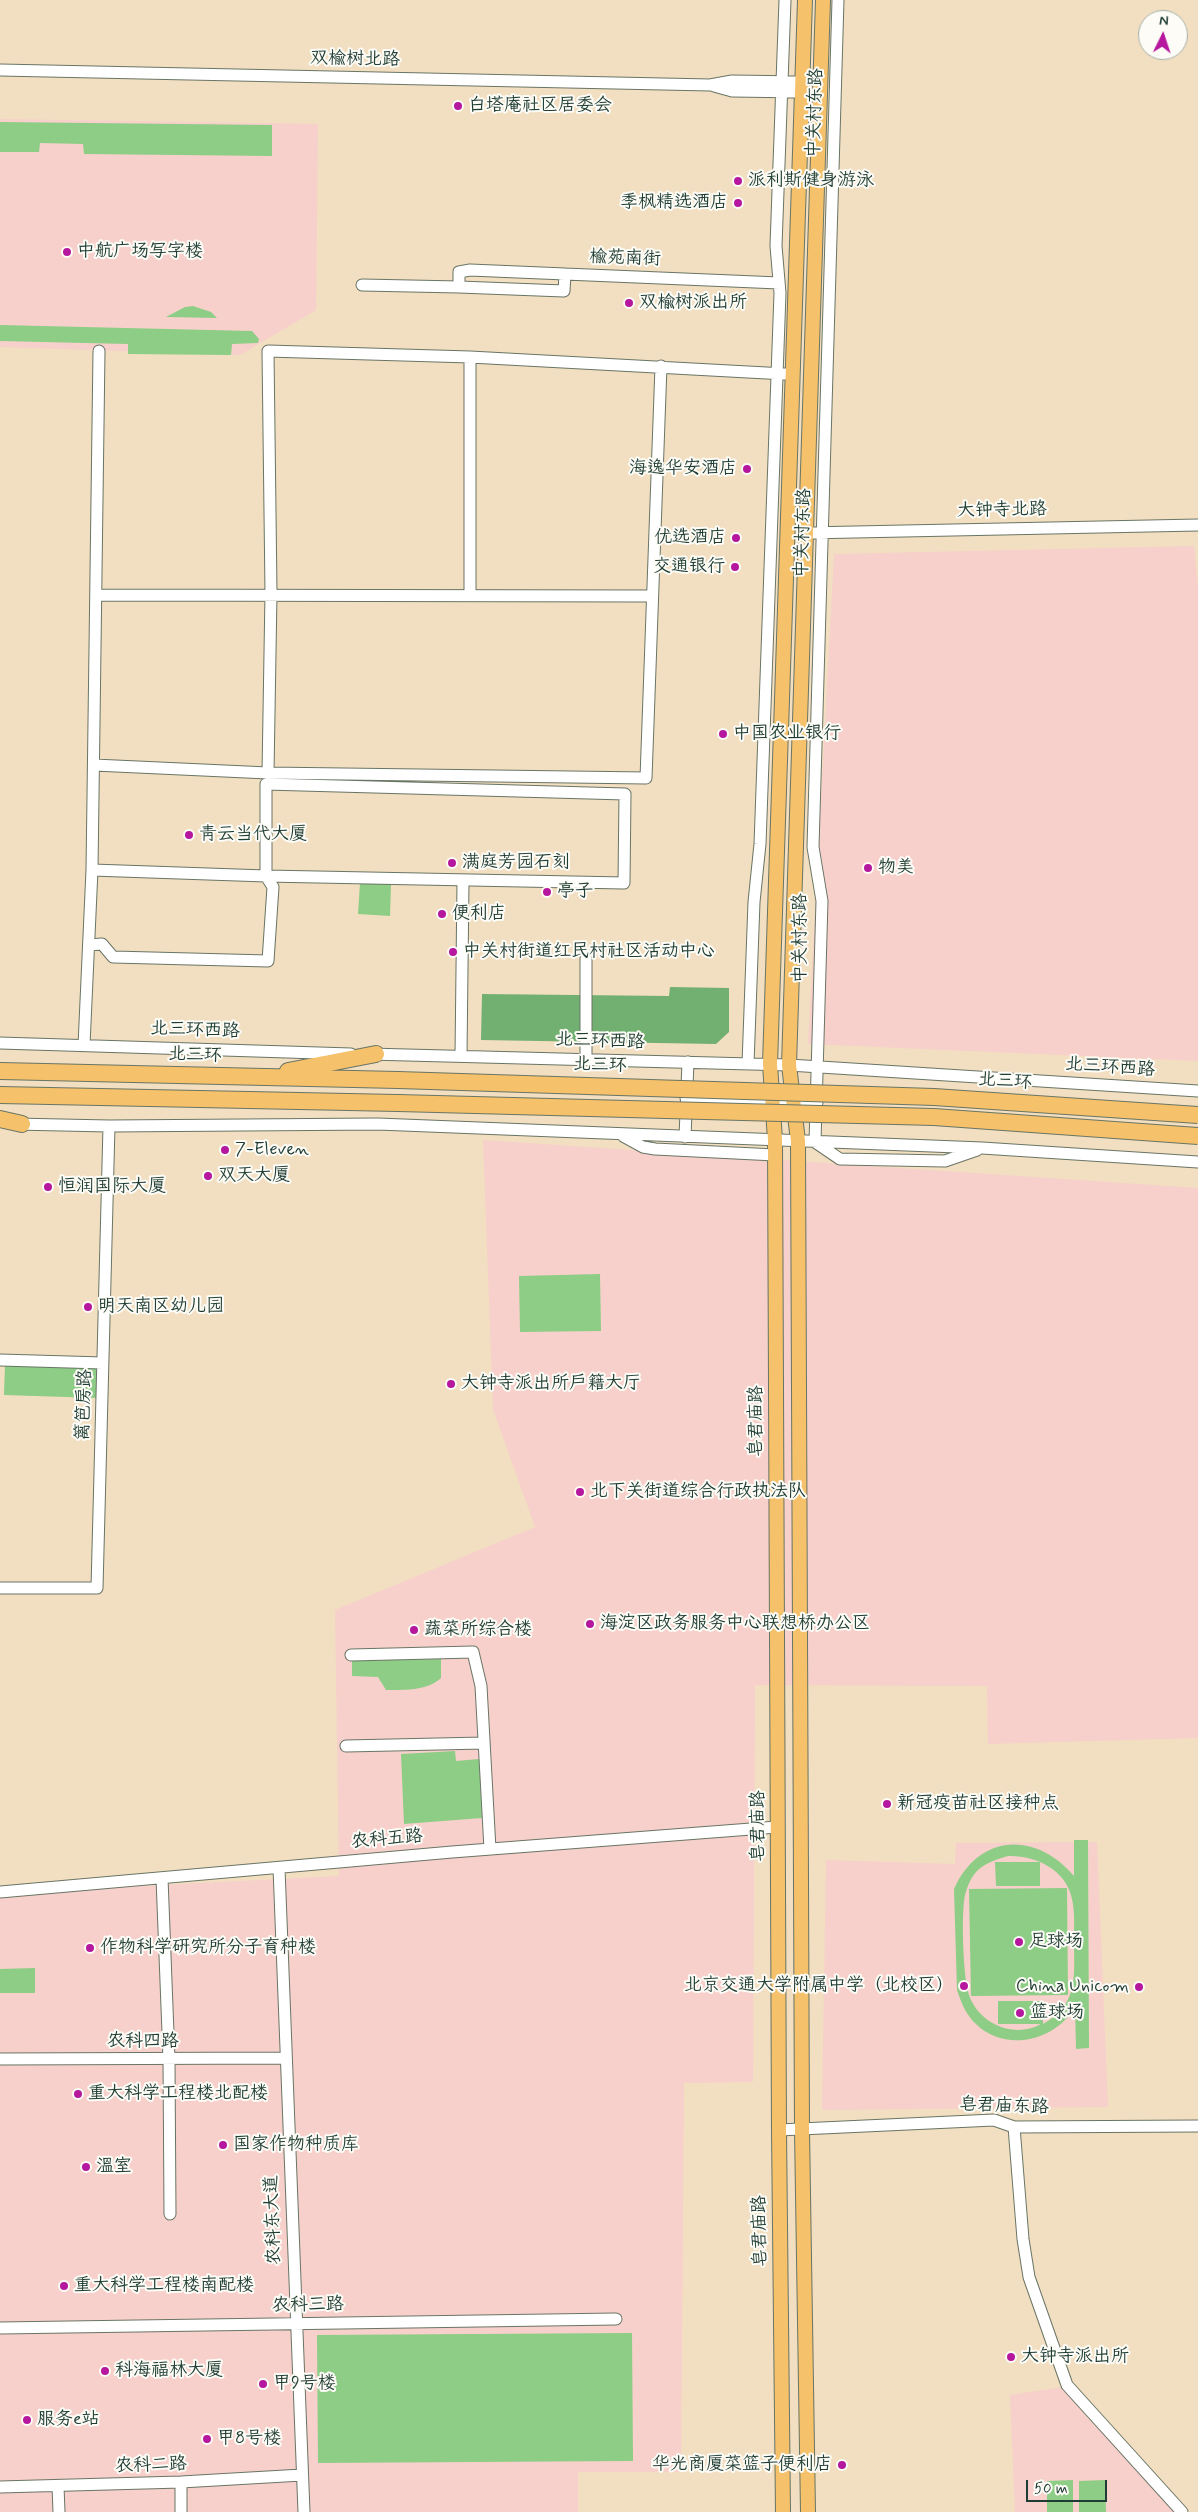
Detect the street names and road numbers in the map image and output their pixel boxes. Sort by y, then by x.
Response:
street label: 双榆树北路 [310,48,400,72]
street label: 中关村东路 [804,68,828,158]
street label: 榆苑南街 [589,247,661,271]
street label: 中关村东路 [792,488,816,578]
street label: 大钟寺北路 [957,499,1047,523]
street label: 中关村东路 [790,893,812,983]
street label: 北三环西路 [150,1019,240,1043]
street label: 北三环西路 [555,1030,645,1054]
street label: 北三环 [168,1044,222,1068]
street label: 北三环 [573,1054,627,1078]
street label: 北三环西路 [1064,1054,1156,1082]
street label: 北三环 [977,1069,1033,1095]
street label: 篱笆房路 [73,1369,97,1441]
street label: 皂君庙路 [746,1385,768,1457]
street label: 皂君庙路 [748,1790,770,1862]
street label: 农科五路 [350,1826,424,1854]
street label: 农科四路 [107,2031,179,2053]
street label: 皂君庙东路 [959,2095,1049,2119]
street label: 农科东大道 [262,2175,286,2265]
street label: 皂君庙路 [750,2195,772,2267]
street label: 农科三路 [272,2295,344,2317]
street label: 农科二路 [115,2454,187,2478]

